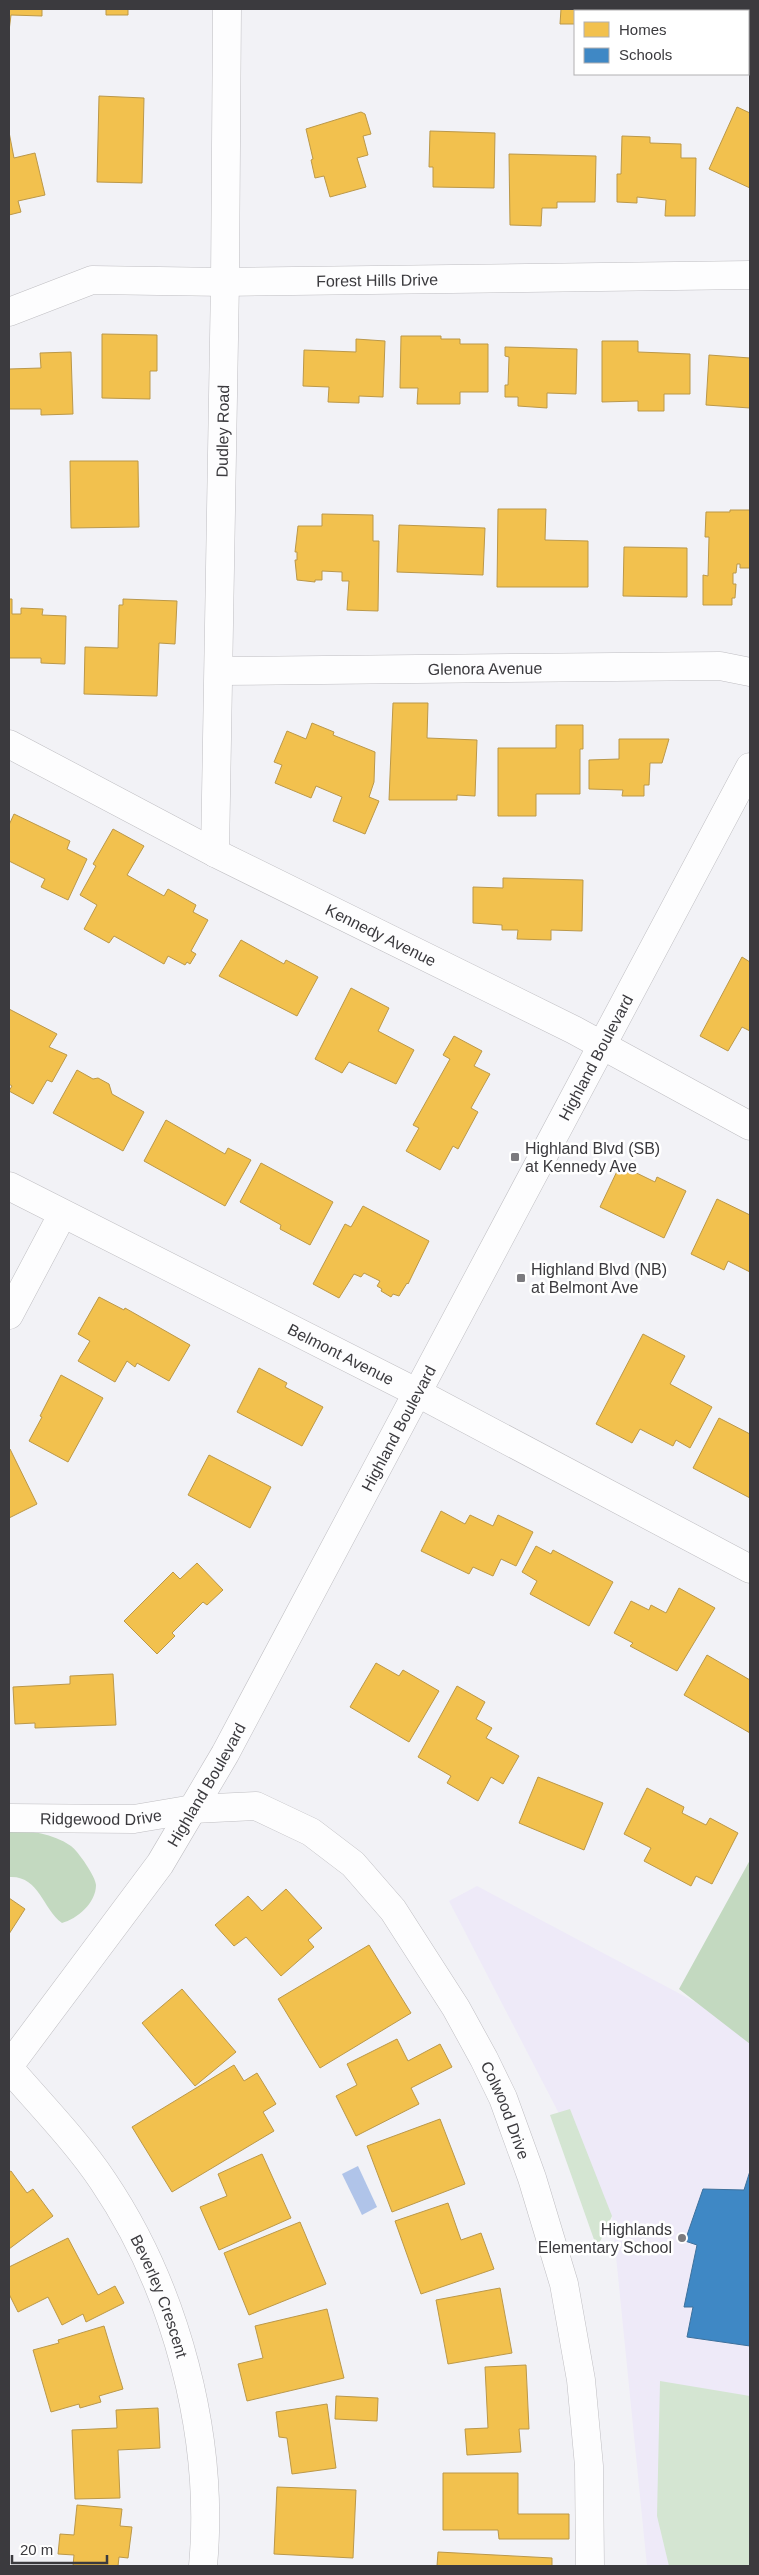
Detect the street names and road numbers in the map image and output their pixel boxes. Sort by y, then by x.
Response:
street label: Forest Hills Drive [316,271,438,290]
street label: Dudley Road [214,385,232,478]
street label: Glenora Avenue [428,660,542,678]
street label: Kennedy Avenue [323,901,439,970]
street label: Highland Boulevard [556,992,636,1123]
street label: Belmont Avenue [285,1321,396,1388]
street label: Highland Boulevard [358,1363,439,1494]
street label: Highland Boulevard [164,1720,249,1850]
street label: Ridgewood Drive [40,1806,163,1828]
street label: Colwood Drive [477,2059,532,2162]
street label: Beverley Crescent [127,2232,191,2360]

